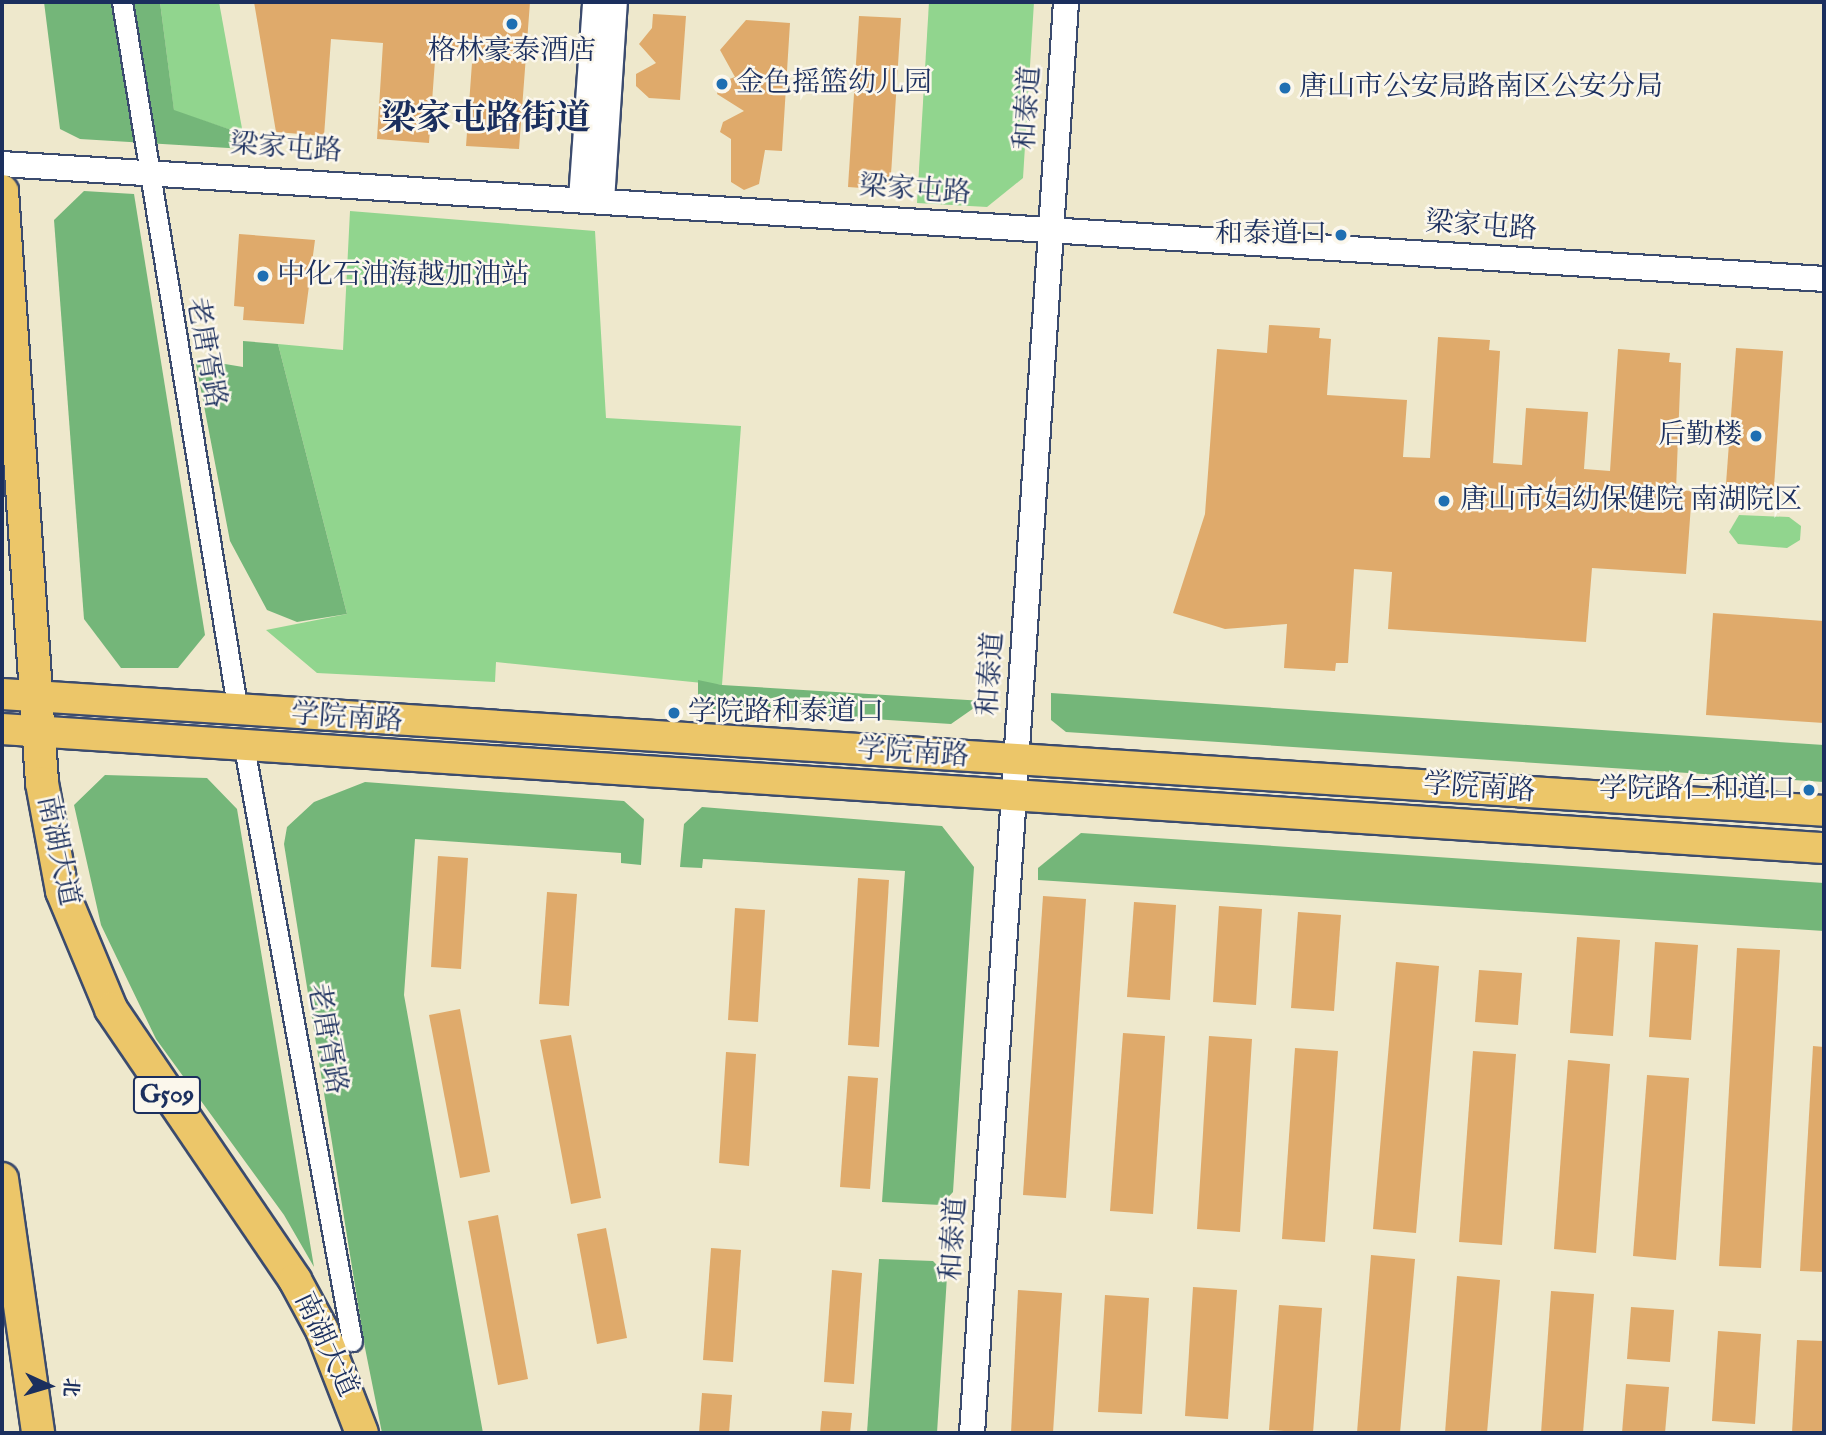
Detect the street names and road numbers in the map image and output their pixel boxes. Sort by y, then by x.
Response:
street label: 和泰道 [1009,65,1049,151]
street label: 梁家屯路 [229,128,343,170]
street label: 梁家屯路 [858,170,972,212]
street label: 梁家屯路 [1424,206,1538,248]
street label: 老唐胥路 [179,295,231,411]
street label: 和泰道 [972,631,1012,717]
street label: 学院南路 [290,698,404,740]
street label: 学院南路 [856,733,970,775]
street label: 学院南路 [1422,768,1536,810]
street label: 南湖大道 [29,793,85,909]
street label: 老唐胥路 [300,981,352,1097]
road number: G509 [132,1072,202,1118]
street label: 和泰道 [935,1196,975,1282]
street label: 南湖大道 [286,1287,364,1403]

